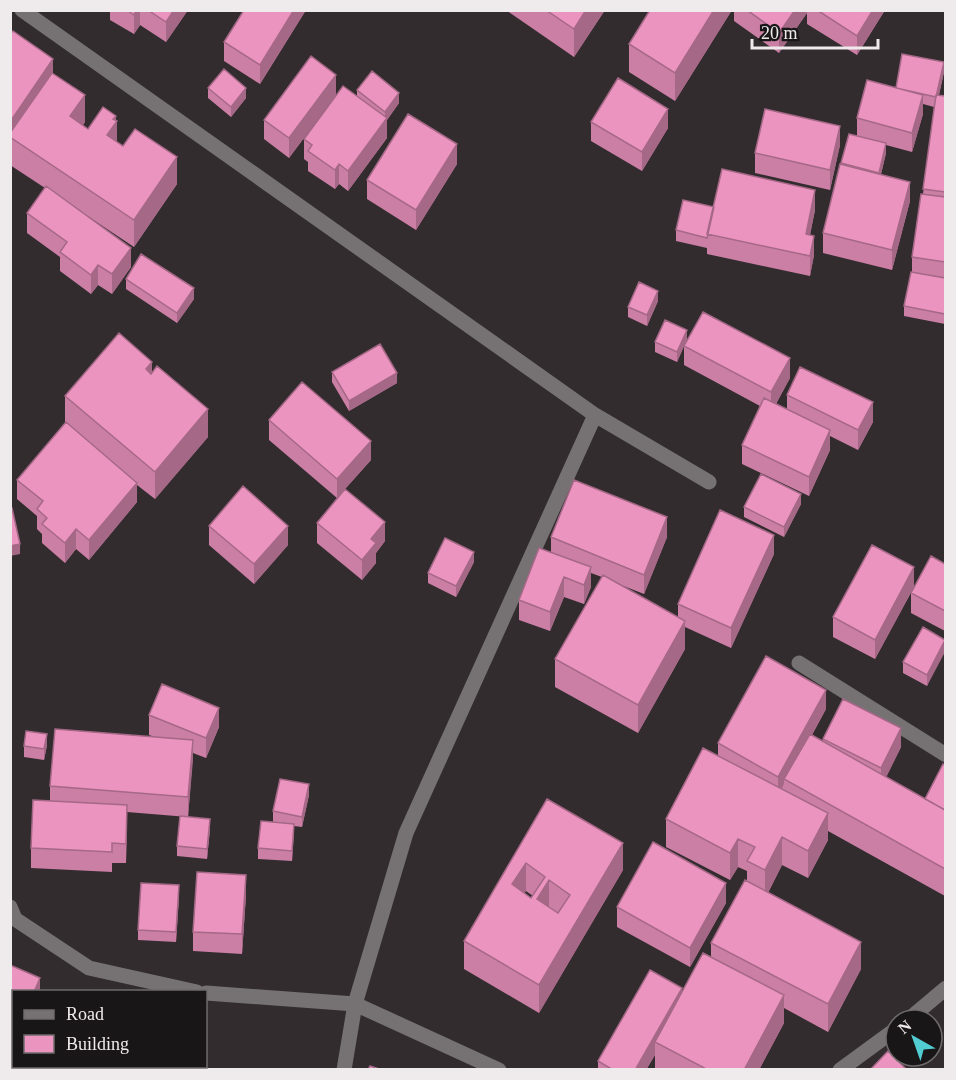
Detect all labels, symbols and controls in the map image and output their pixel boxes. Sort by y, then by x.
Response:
scale bar [752,12,878,50]
text: 20 m [761,23,798,43]
legend [12,990,207,1068]
text: Road [66,1004,104,1024]
north arrow [884,1008,944,1068]
text: N [895,1016,915,1037]
text: Building [66,1034,129,1054]

